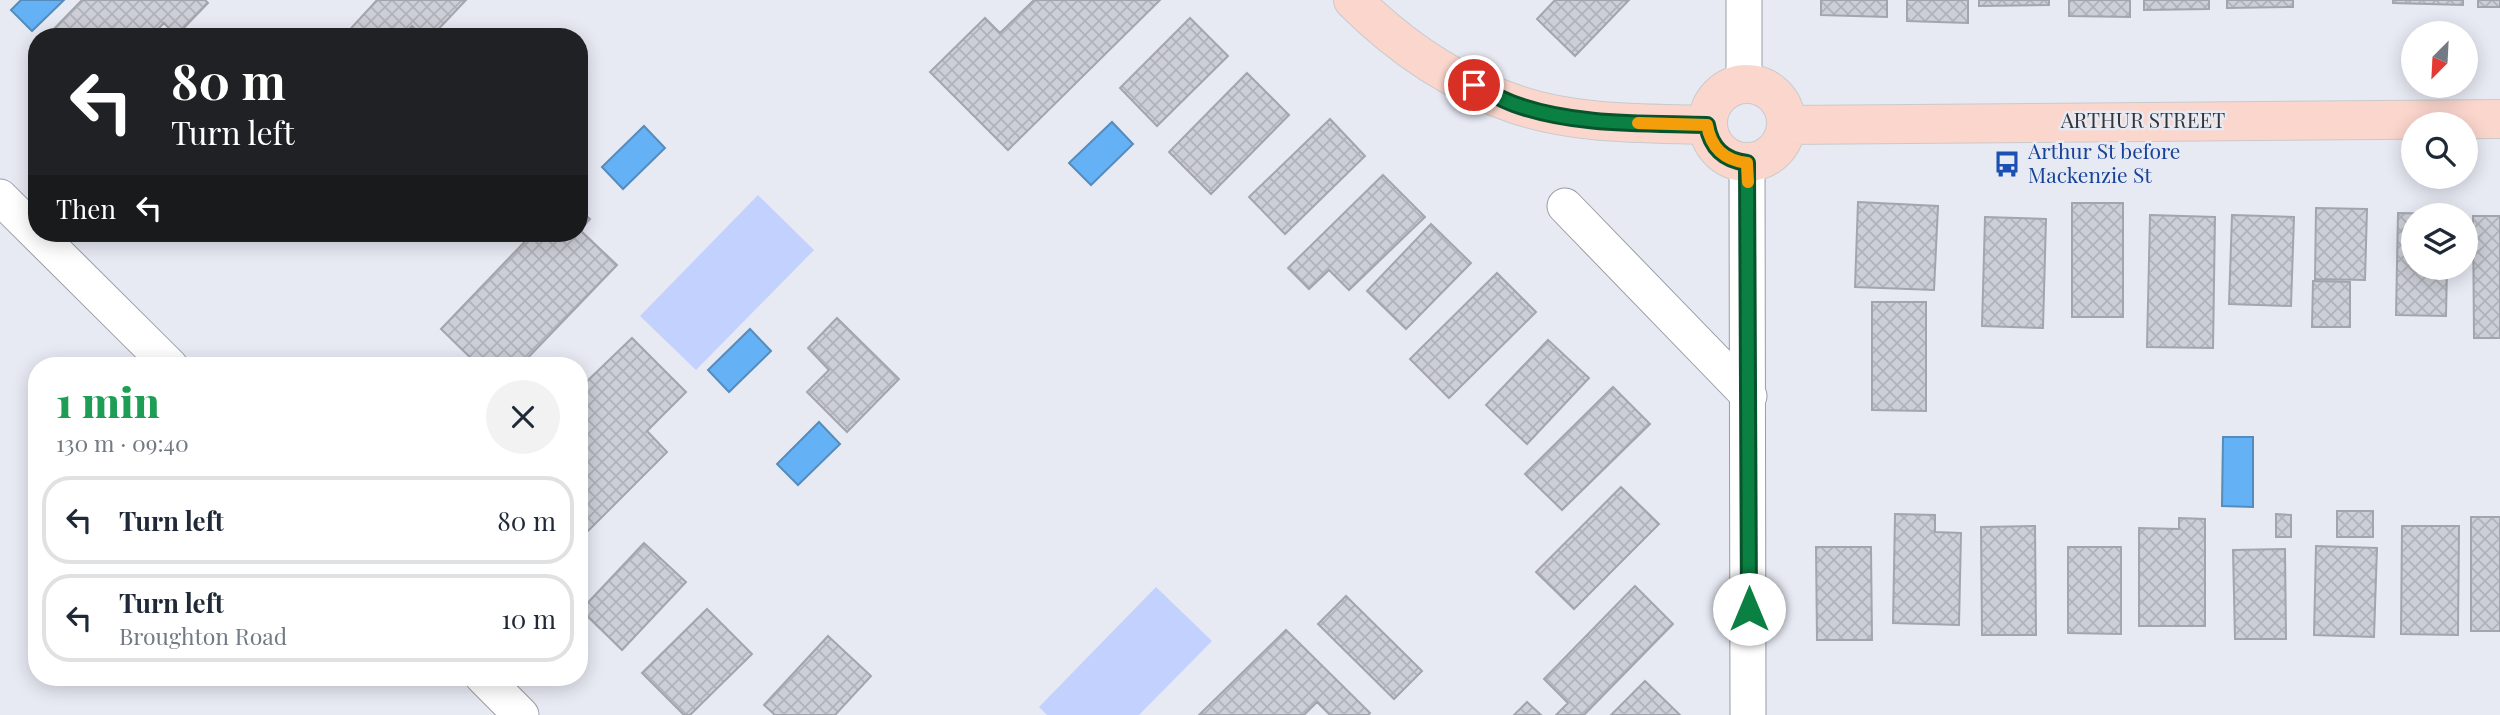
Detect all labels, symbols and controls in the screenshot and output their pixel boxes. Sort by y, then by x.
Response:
north arrow [2401,21,2478,98]
map controls [2401,21,2478,280]
text: 80 m [171,47,286,112]
pin [1444,55,1504,115]
icon: left [56,56,147,147]
icon: arrive [1455,66,1493,104]
street label: ARTHUR STREET [2060,105,2225,133]
text: Turn left [171,110,295,153]
button: search [2401,112,2478,189]
place label: Arthur St before Mackenzie St [2027,136,2180,188]
bus stop icon: Arthur St before Mackenzie St [1992,149,2022,179]
icon: left [130,189,168,227]
text: Then [56,191,116,226]
button: layers [2401,203,2478,280]
text: 1 min [56,373,160,429]
button: close [486,380,560,454]
text: 130 m · 09:40 [56,427,189,458]
icon: left [60,501,98,539]
text: Turn left [119,503,224,538]
text: 80 m [497,503,556,538]
position arrow [1712,572,1786,646]
text: Turn left [119,585,224,620]
icon: left [60,599,98,637]
text: 10 m [501,601,556,636]
text: Broughton Road [119,620,287,651]

